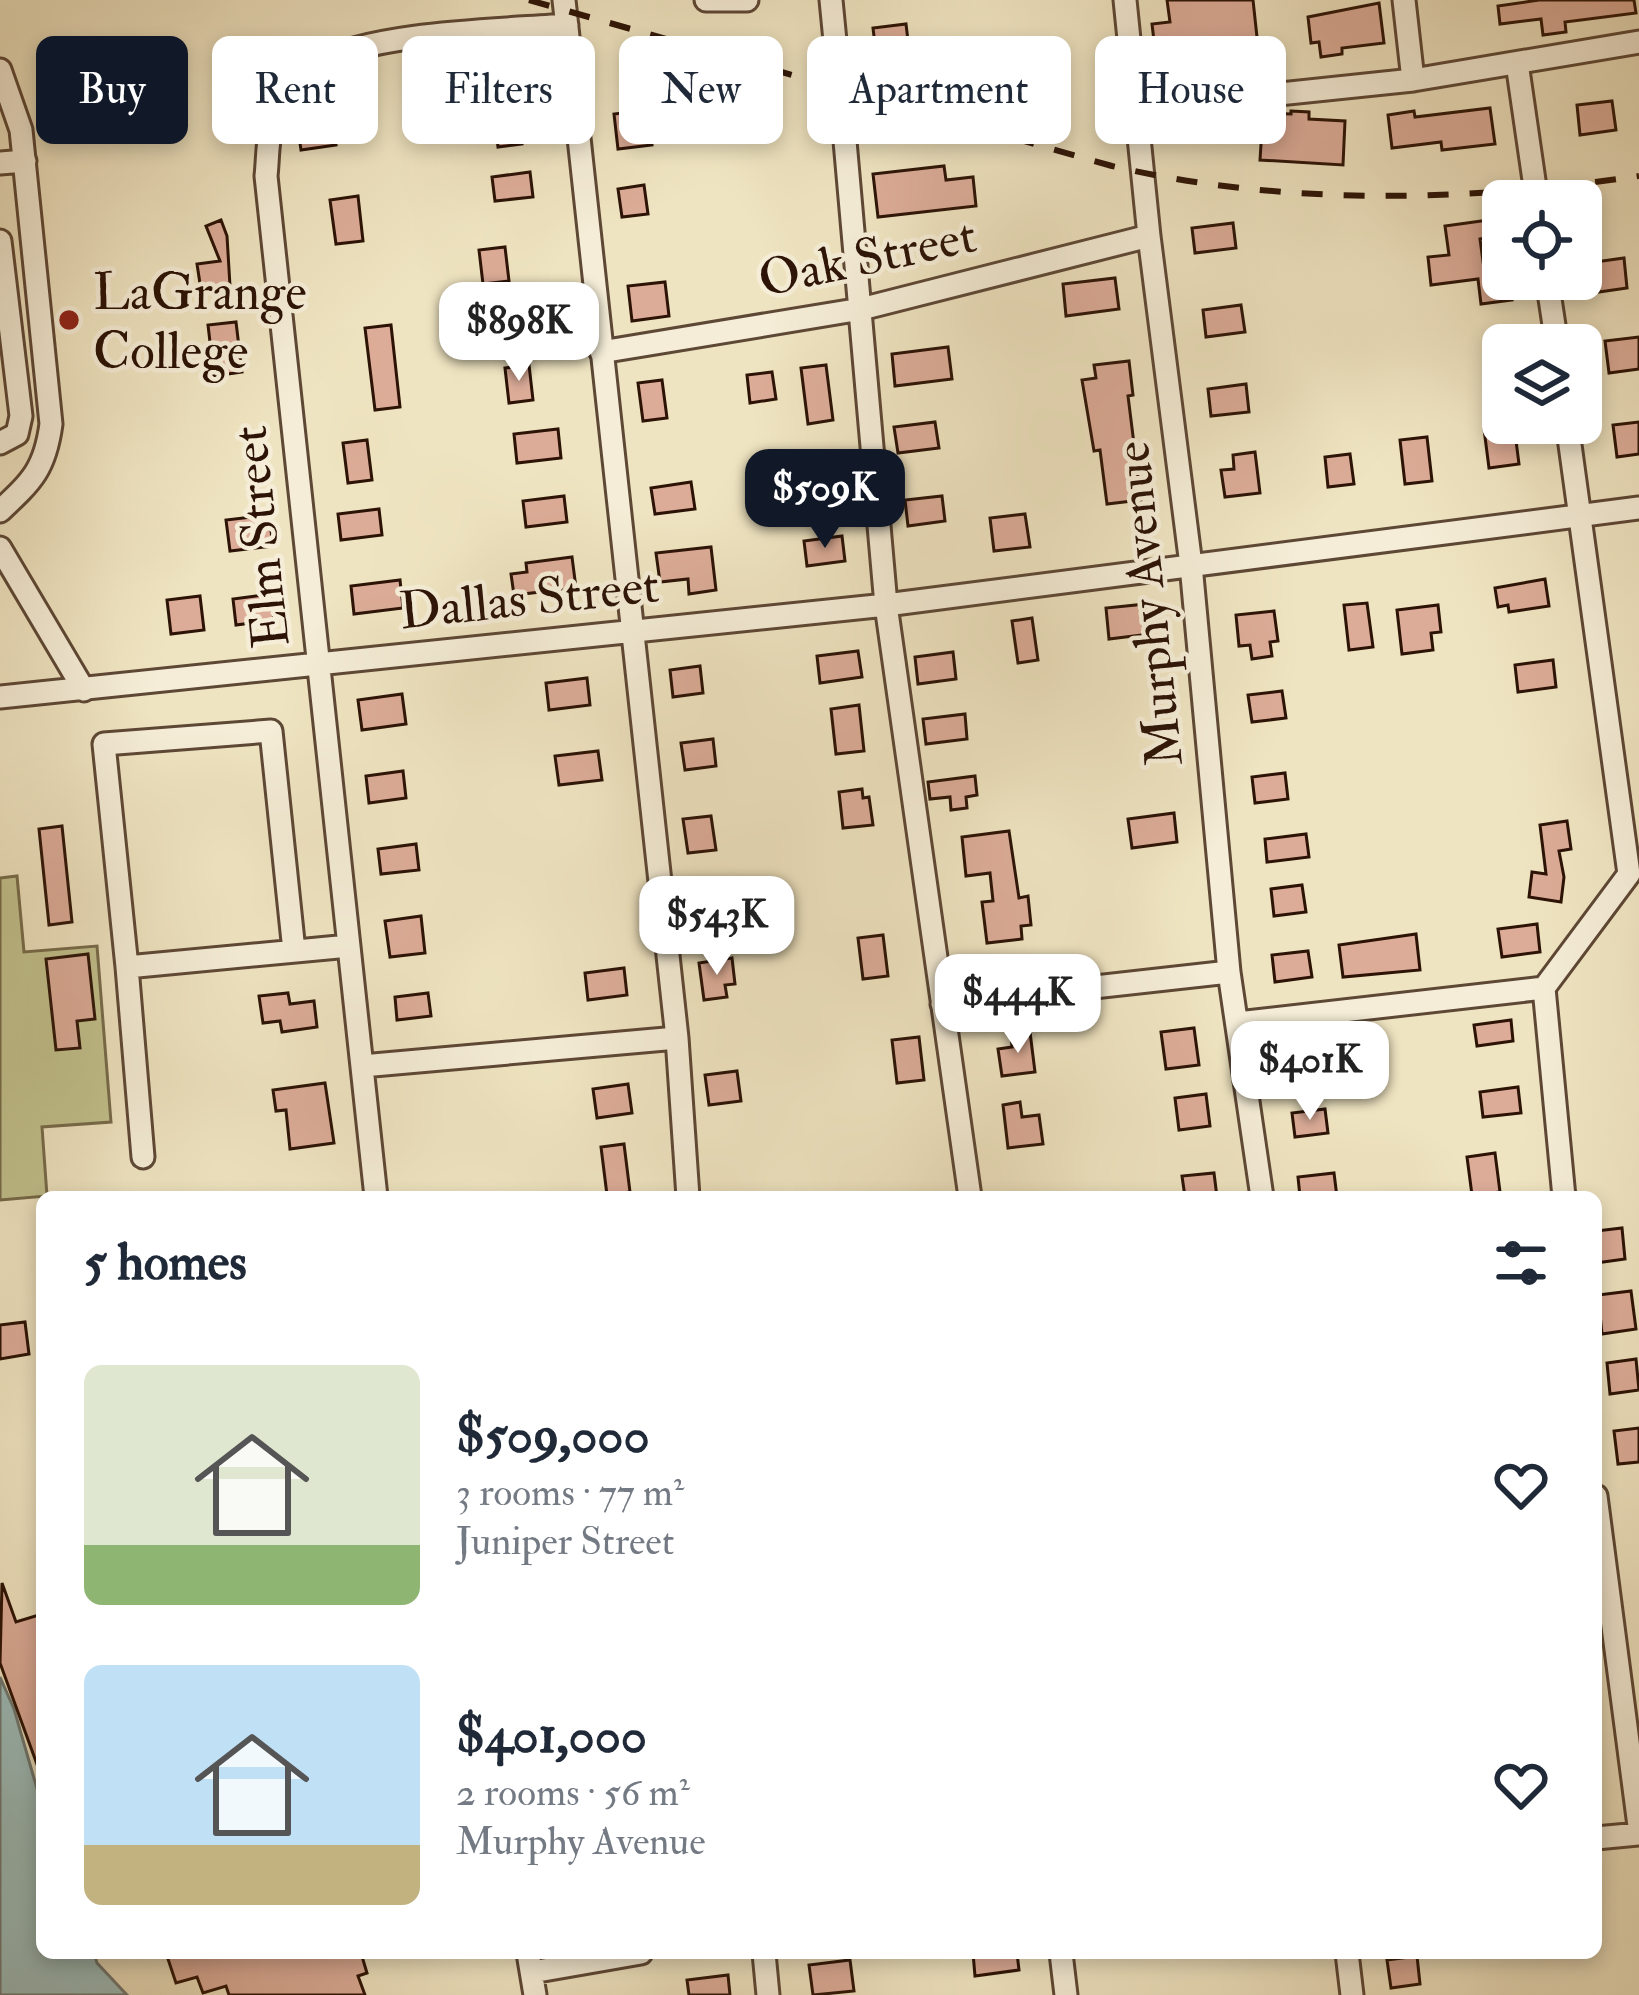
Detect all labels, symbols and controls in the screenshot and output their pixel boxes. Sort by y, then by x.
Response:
chip: Buy [36,36,188,144]
chip: Rent [212,36,378,144]
chip: Filters [402,36,595,144]
chip: New [619,36,783,144]
chip: Apartment [807,36,1071,144]
chip: House [1095,36,1286,144]
map controls [1482,180,1602,444]
button: locate [1482,180,1602,300]
street label: Oak Street [753,204,982,312]
place label: LaGrange College [93,261,306,384]
pin: $898K [435,282,603,384]
text: $898K [466,296,572,345]
marker: LaGrange College [56,307,82,333]
button: layers [1482,324,1602,444]
street label: Elm Street [218,423,304,651]
street label: Murphy Avenue [1100,438,1198,769]
pin: $509K [741,449,909,551]
text: $509K [772,463,878,512]
street label: Dallas Street [396,554,662,644]
pin: $543K [633,876,801,978]
text: $543K [666,890,768,939]
pin: $444K [934,954,1102,1056]
text: $444K [962,968,1074,1017]
pin: $401K [1226,1021,1394,1123]
text: $401K [1258,1035,1362,1084]
icon: filters [1488,1230,1554,1296]
text: 5 homes [84,1231,247,1295]
text: $509,000 [456,1404,650,1468]
icon: home [180,1413,324,1557]
icon: heart [1488,1452,1554,1518]
text: 3 rooms · 77 m² [456,1468,684,1517]
text: Juniper Street [456,1517,674,1566]
text: $401,000 [456,1704,647,1768]
icon: home [180,1713,324,1857]
icon: heart [1488,1752,1554,1818]
text: 2 rooms · 56 m² [456,1768,690,1817]
text: Murphy Avenue [456,1817,706,1866]

